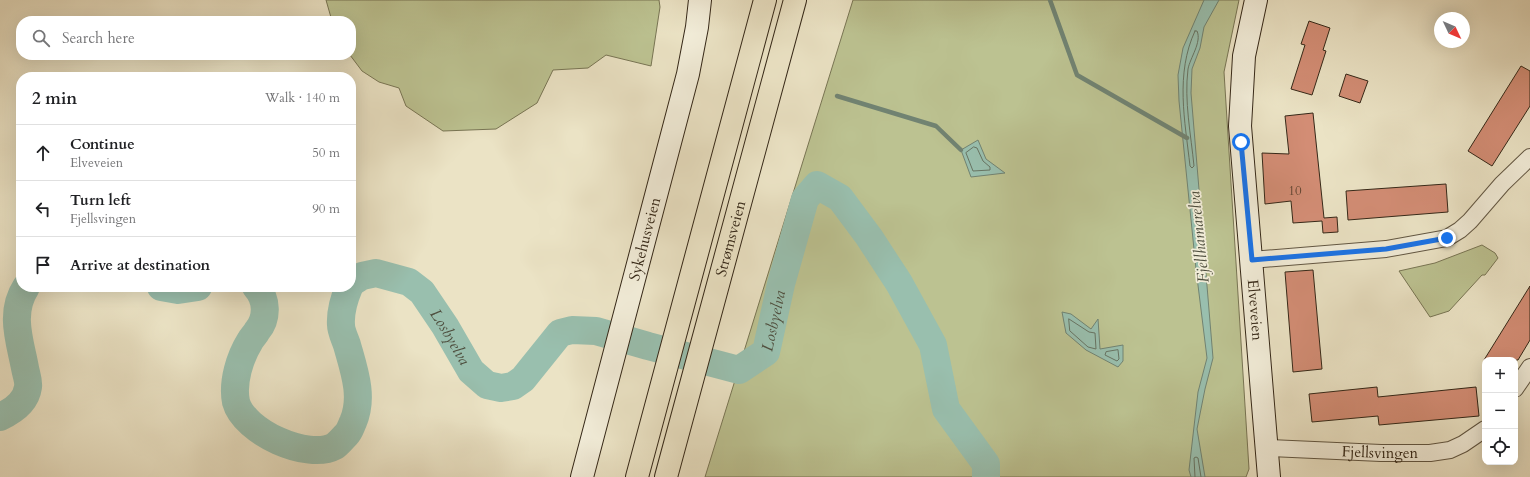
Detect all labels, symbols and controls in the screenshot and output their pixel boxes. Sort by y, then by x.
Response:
north arrow [1434,12,1470,48]
search box [16,16,356,60]
icon: search [30,27,52,49]
text: Search here [62,28,135,48]
text: 2 min [32,87,77,110]
text: Walk · 140 m [265,89,340,107]
route start [1232,133,1250,151]
text: Continue [70,134,135,154]
icon: ahead [32,142,54,164]
text: 50 m [312,144,340,162]
text: Elveveien [70,154,123,172]
house number: 10 [1288,182,1302,200]
text: Turn left [70,190,131,210]
water label: Fjellhamarelva [1183,190,1215,284]
street label: Sykehusveien [624,195,665,283]
icon: left [32,198,54,220]
street label: Strømsveien [711,198,750,279]
text: 90 m [312,200,340,218]
text: Fjellsvingen [70,210,136,228]
route end [1438,229,1456,247]
icon: arrive [32,254,54,276]
text: Arrive at destination [70,255,210,275]
street label: Elveveien [1243,279,1268,342]
water label: Losbyelva [756,288,791,354]
water label: Losbyelva [424,305,475,369]
map controls [1482,357,1518,465]
button: + [1482,357,1518,393]
button: − [1482,393,1518,429]
button: locate [1482,429,1518,465]
street label: Fjellsvingen [1341,441,1419,463]

